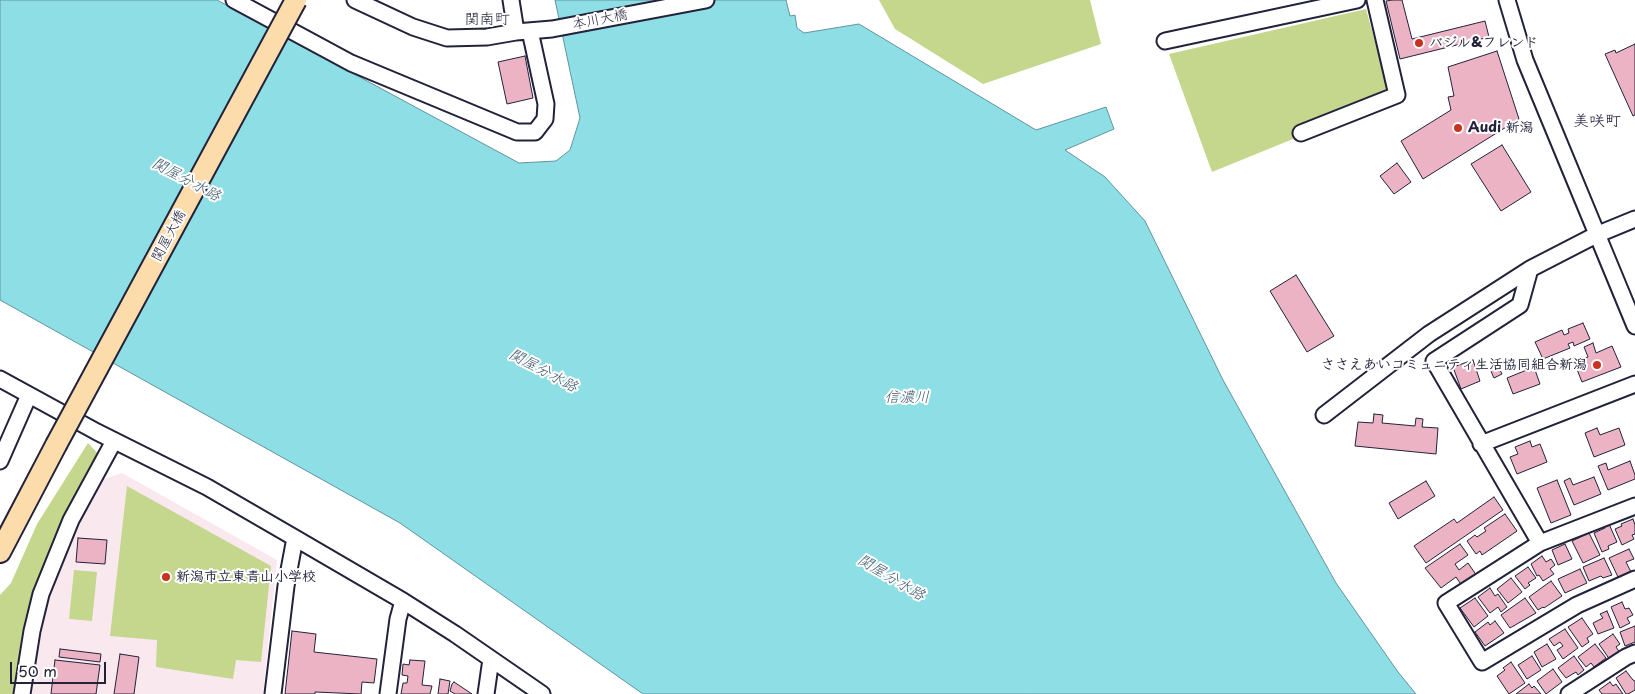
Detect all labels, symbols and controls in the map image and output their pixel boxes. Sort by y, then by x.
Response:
street label: 本川大橋 [571,6,629,34]
district label: 関南町 [465,11,509,29]
place label: バジル&フレンド [1429,35,1538,51]
marker: バジル&フレンド [1413,37,1425,49]
district label: 美咲町 [1573,112,1621,132]
place label: Audi 新潟 [1468,120,1534,136]
marker: Audi 新潟 [1452,122,1464,134]
water label: 関屋分水路 [149,154,223,206]
street label: 関屋大橋 [148,207,190,265]
water label: 関屋分水路 [506,345,580,397]
place label: ささえあいコミュニティ生活協同組合新潟 [1321,357,1587,373]
marker: ささえあいコミュニティ生活協同組合新潟 [1591,359,1603,371]
water label: 信濃川 [885,389,929,407]
water label: 関屋分水路 [854,551,928,605]
place label: 新潟市立東青山小学校 [176,569,316,585]
marker: 新潟市立東青山小学校 [160,571,172,583]
scale bar [12,652,109,684]
text: 50 m [18,659,57,682]

